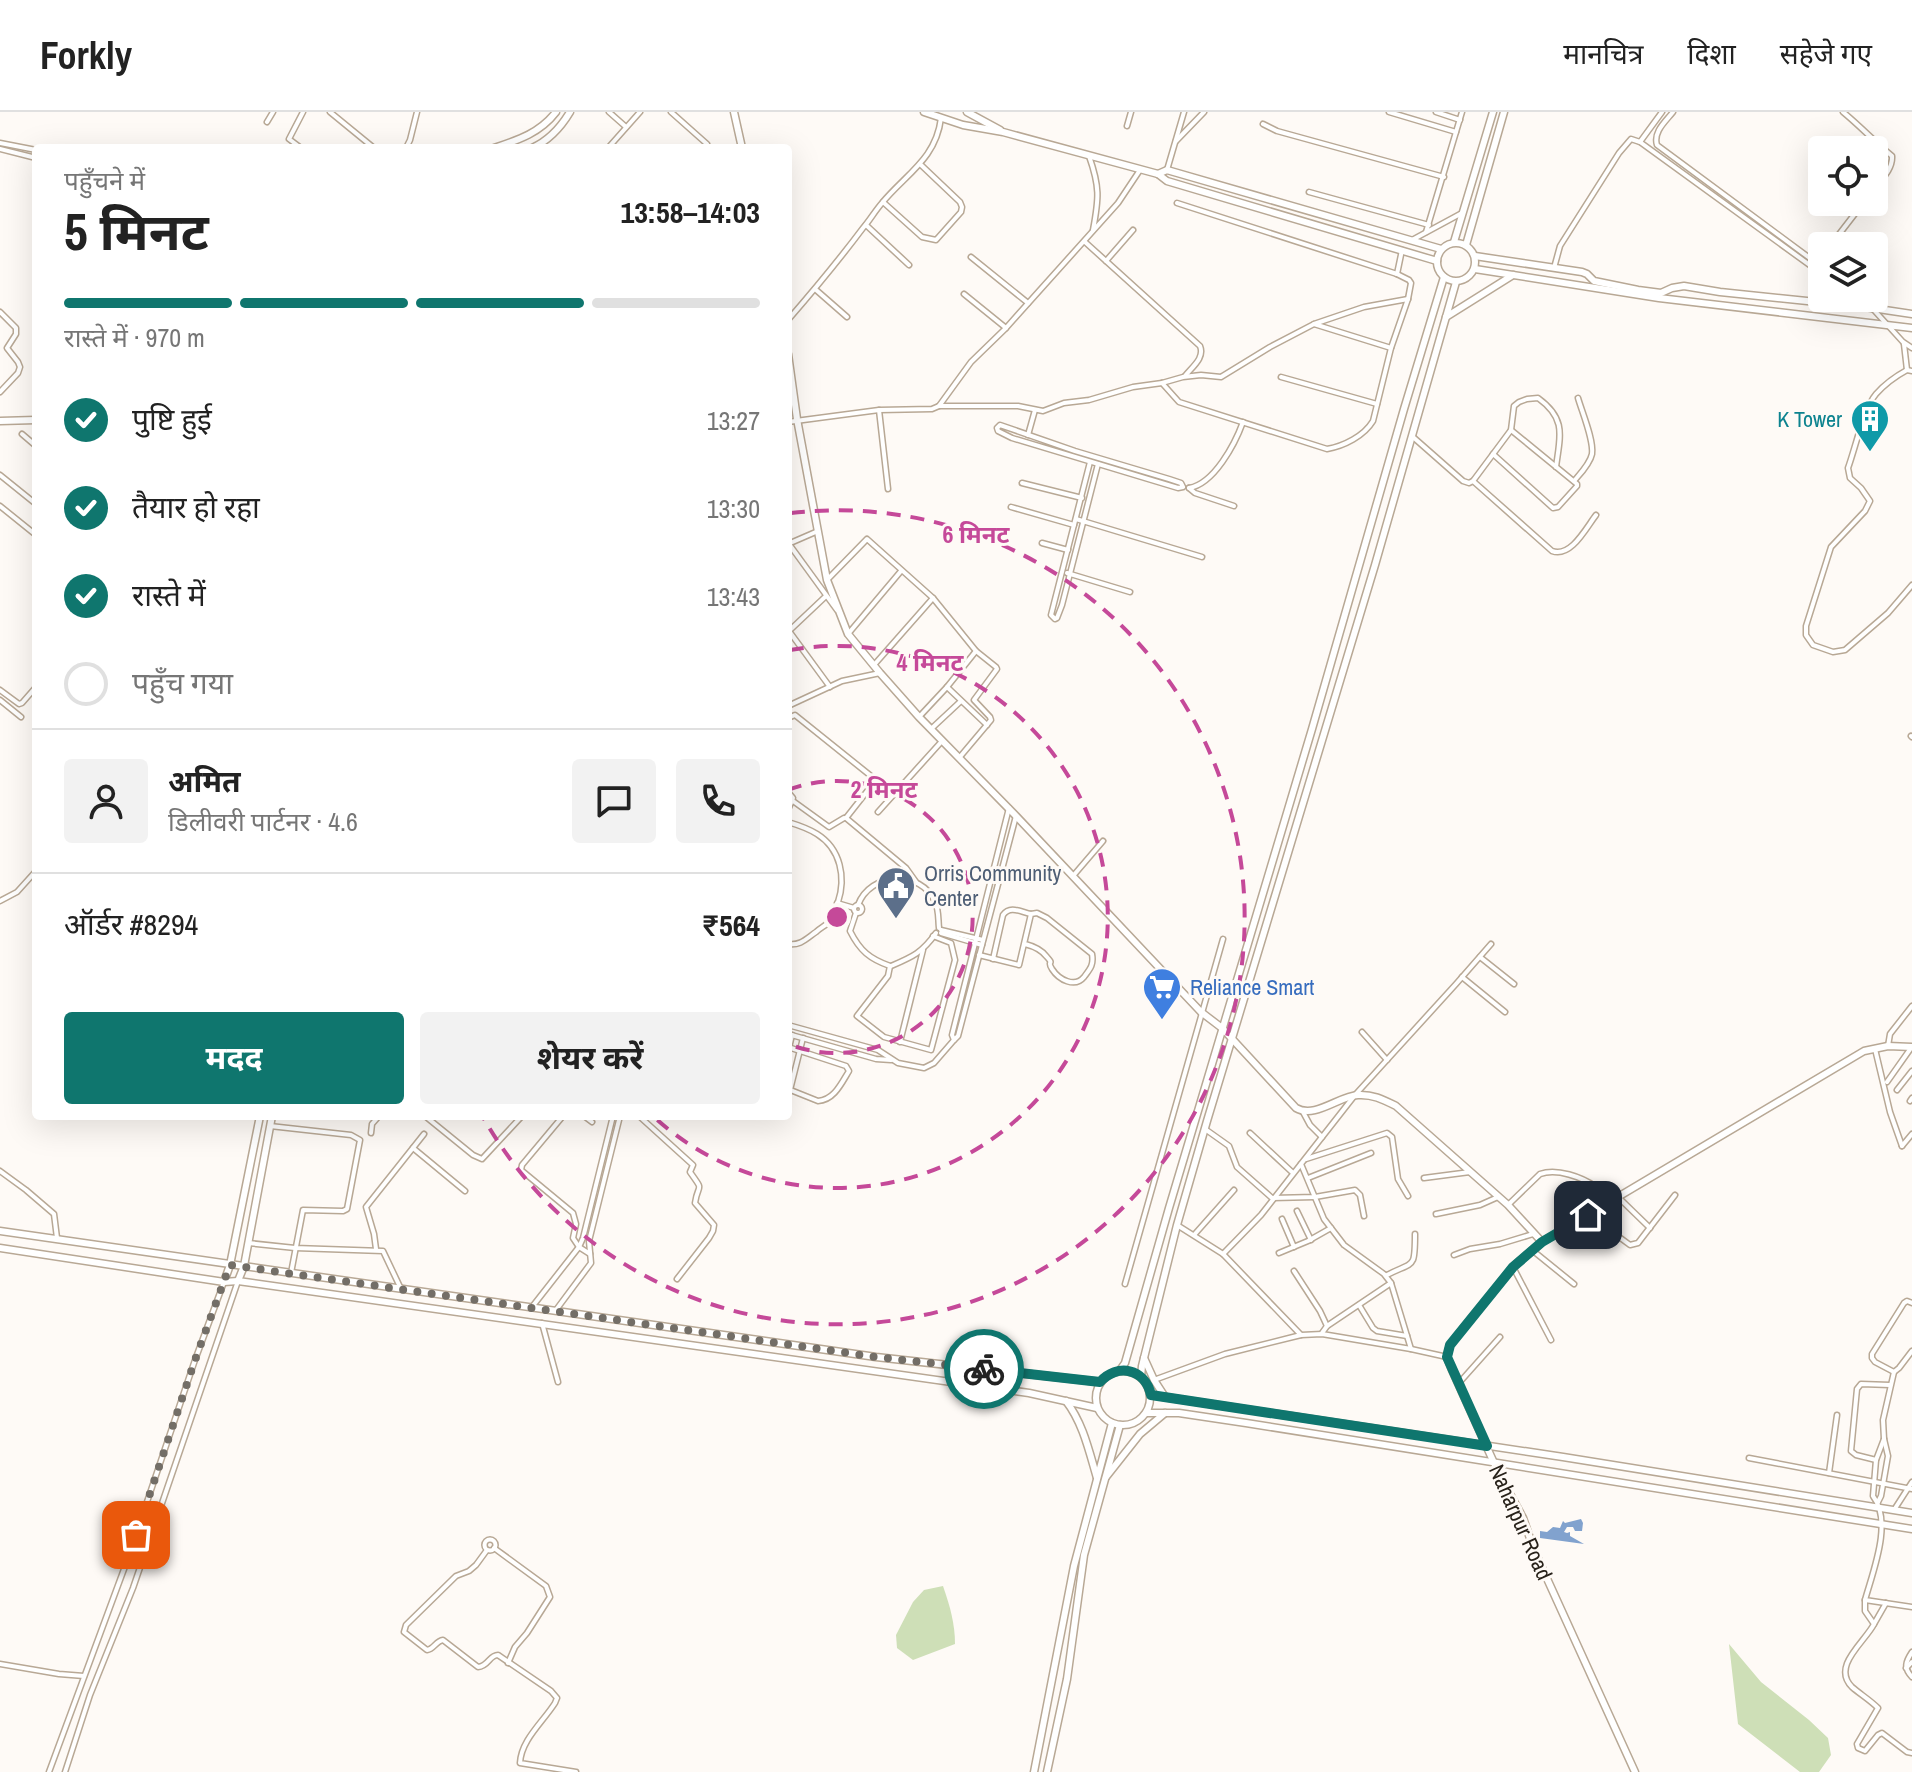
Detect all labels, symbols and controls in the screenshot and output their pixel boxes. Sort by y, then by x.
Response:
text: Forkly [40,30,132,81]
text: मानचित्र [1563,35,1643,73]
text: दिशा [1687,35,1736,73]
text: सहेजे गए [1780,35,1872,73]
map controls [1808,136,1888,312]
button: locate [1808,136,1888,216]
text: पहुँचने में [64,163,145,198]
text: 13:58–14:03 [621,192,760,232]
text: 5 मिनट [64,196,209,266]
button: layers [1808,232,1888,312]
text: रास्ते में · 970 m [64,320,205,355]
icon: check [64,398,108,442]
building icon: K Tower [1849,398,1891,453]
text: पुष्टि हुई [132,399,212,439]
text: 13:27 [707,403,760,438]
place label: K Tower [1777,404,1842,434]
icon: check [64,486,108,530]
text: तैयार हो रहा [132,487,260,527]
text: 13:30 [707,491,760,526]
text: 6 मिनट [943,518,1010,550]
icon: check [64,574,108,618]
text: रास्ते में [132,575,206,615]
text: 13:43 [707,579,760,614]
text: 4 मिनट [897,646,964,678]
text: पहुँच गया [132,663,233,703]
button: person [64,759,148,843]
button: chat [572,759,656,843]
button: phone [676,759,760,843]
text: अमित [168,761,241,801]
text: 2 मिनट [851,773,918,805]
text: डिलीवरी पार्टनर · 4.6 [168,804,358,839]
place label: Orris Community Center [924,858,1061,913]
public building icon: Orris Community Center [875,865,917,920]
centre of rings [823,903,851,931]
text: ऑर्डर #8294 [64,904,198,944]
text: ₹564 [702,905,760,945]
supermarket icon: Reliance Smart [1141,966,1183,1021]
place label: Reliance Smart [1190,972,1314,1002]
button: मदद [64,1012,404,1104]
button: शेयर करें [420,1012,760,1104]
pin [1554,1181,1622,1249]
icon: home [1566,1193,1610,1237]
courier [944,1329,1024,1409]
icon: bike [962,1347,1006,1391]
street label: Naharpur Road [1482,1460,1560,1584]
pin [102,1501,170,1569]
icon: bag [114,1513,158,1557]

